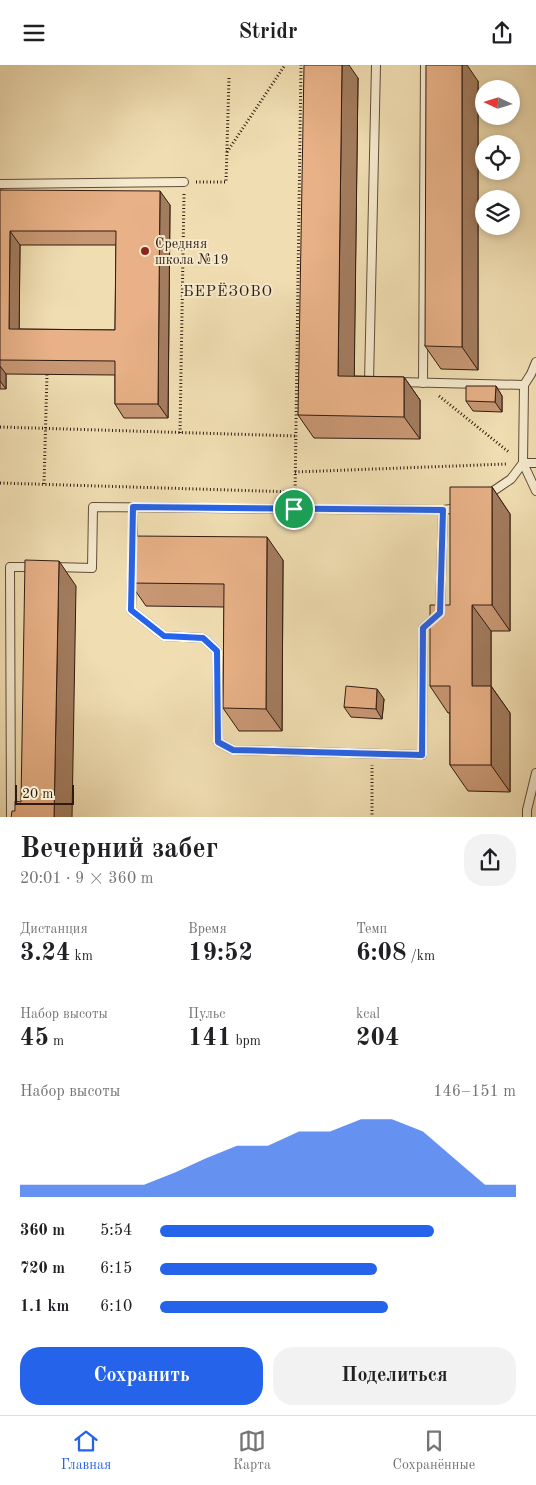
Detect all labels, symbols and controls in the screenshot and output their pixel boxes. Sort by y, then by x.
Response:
icon: menu [20,19,48,47]
icon: share [488,19,516,47]
text: Stridr [238,21,298,43]
north arrow [475,80,520,125]
map controls [475,80,520,235]
button: locate [475,135,520,180]
button: layers [475,190,520,235]
place label: Средняя школа №19 [155,237,229,267]
marker: Средняя школа №19 [139,245,151,257]
district label: БЕРЁЗОВО [183,282,273,300]
pin [273,488,315,530]
icon: arrive [280,495,308,523]
scale bar [15,783,74,806]
text: 20 m [22,787,53,801]
button: share [464,834,516,886]
text: Вечерний забег [20,836,218,864]
text: 20:01 · 9 × 360 m [20,871,153,887]
text: Дистанция [20,922,88,936]
text: Время [188,922,227,936]
text: Темп [356,922,387,936]
text: 3.24 [20,941,71,966]
text: 19:52 [188,941,253,966]
text: 6:08 [356,941,407,966]
text: km [71,949,93,963]
text: /km [407,949,435,963]
text: Набор высоты [20,1007,108,1021]
text: Пульс [188,1007,225,1021]
text: kcal [356,1007,380,1021]
text: 45 [20,1026,49,1051]
text: 141 [188,1026,232,1051]
text: 204 [356,1026,400,1051]
text: m [49,1034,64,1048]
text: bpm [232,1034,261,1048]
text: Набор высоты [20,1084,120,1100]
text: 146–151 m [433,1084,516,1100]
text: 360 m [20,1223,65,1239]
text: 5:54 [100,1223,132,1239]
text: 720 m [20,1261,65,1277]
text: 6:15 [100,1261,132,1277]
text: 1.1 km [20,1299,69,1315]
text: 6:10 [100,1299,132,1315]
button: Сохранить [20,1347,263,1405]
button: Поделиться [273,1347,516,1405]
tab: Главная [61,1427,111,1474]
tab: Карта [233,1427,271,1474]
tab: Сохранённые [393,1427,475,1474]

